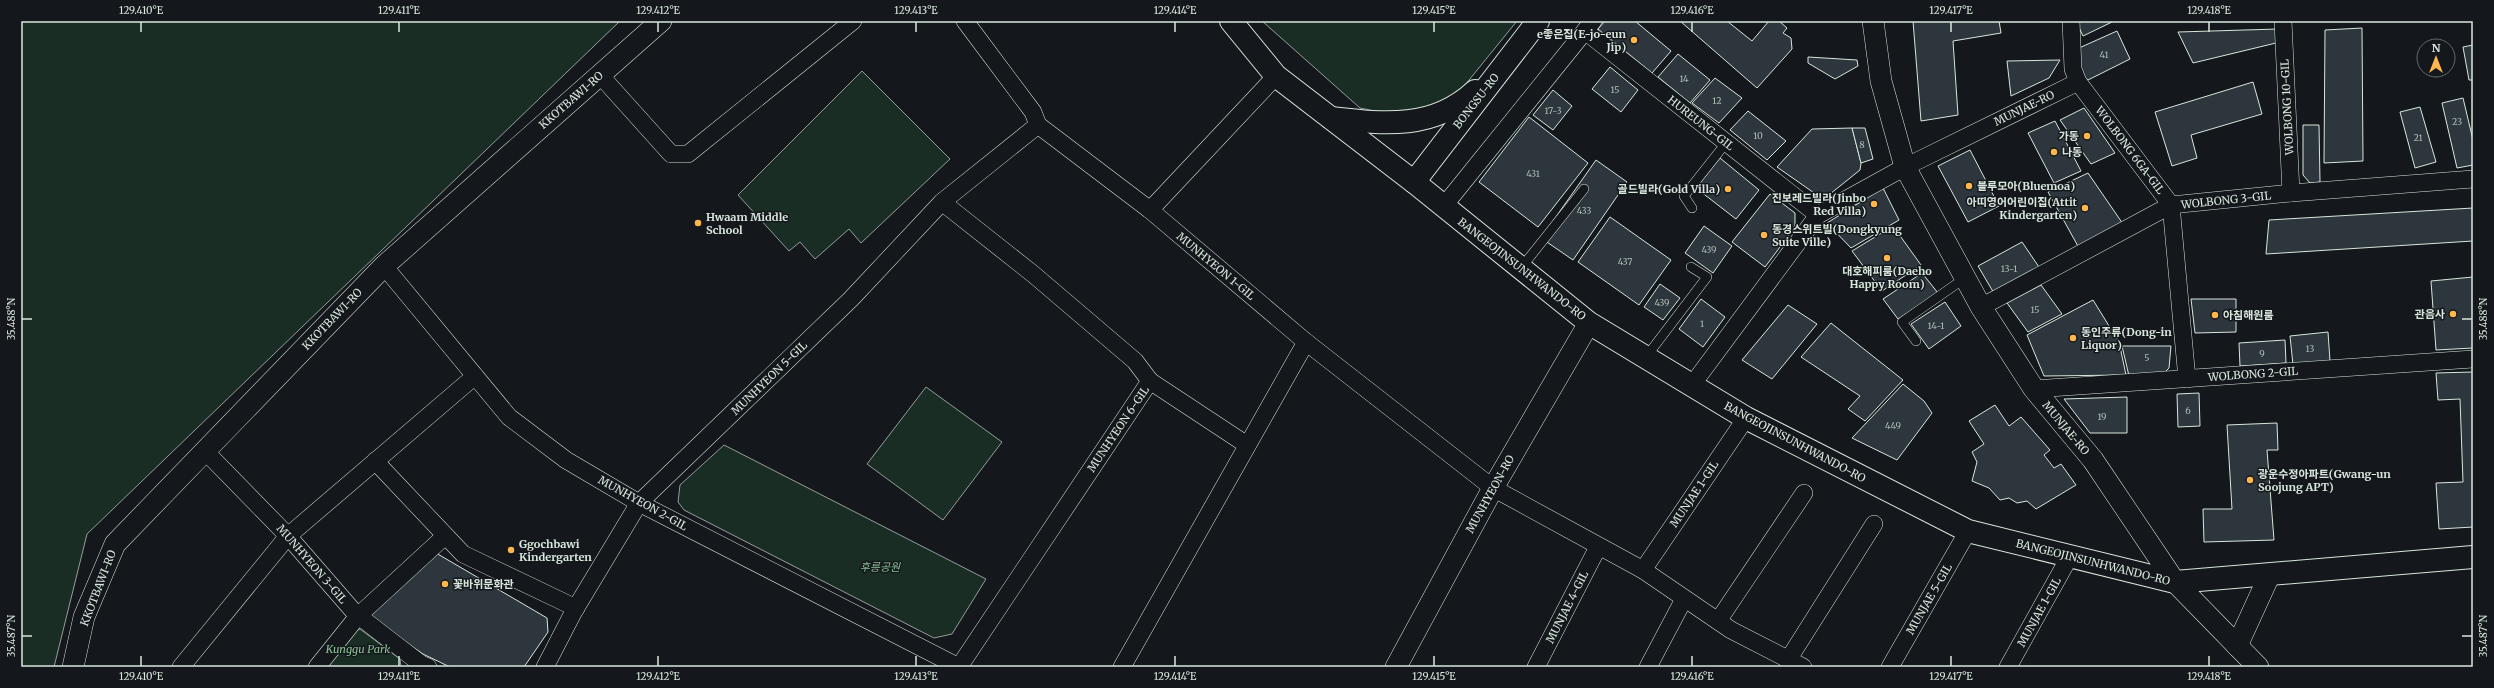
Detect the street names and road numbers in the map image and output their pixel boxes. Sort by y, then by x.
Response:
street label: WOLBONG 10-GIL [2277,59,2297,156]
street label: KKOTBAWI-RO [536,68,606,132]
street label: BONGSU-RO [1450,70,1502,132]
street label: MUNJAE-RO [1991,87,2057,129]
street label: HUREUNG-GIL [1665,93,1737,153]
street label: WOLBONG 6GA-GIL [2092,103,2168,197]
street label: WOLBONG 3-GIL [2179,188,2272,212]
street label: BANGEOJINSUNHWANDO-RO [1455,215,1589,323]
street label: MUNHYEON 1-GIL [1174,229,1258,303]
street label: KKOTBAWI-RO [299,285,365,353]
street label: MUNHYEON 5-GIL [728,338,810,418]
street label: WOLBONG 2-GIL [2206,364,2299,384]
street label: MUNHYEON 6-GIL [1084,383,1152,475]
street label: MUNJAE-RO [2039,398,2093,458]
street label: BANGEOJINSUNHWANDO-RO [1722,399,1868,485]
street label: MUNHYEON-RO [1463,452,1517,536]
street label: MUNJAE 1-GIL [1667,458,1722,530]
street label: MUNHYEON 2-GIL [596,473,690,533]
street label: MUNHYEON 3-GIL [274,522,350,607]
street label: BANGEOJINSUNHWANDO-RO [2014,536,2172,588]
street label: KKOTBAWI-RO [77,548,119,628]
street label: MUNJAE 5-GIL [1903,561,1955,637]
street label: MUNJAE 4-GIL [1543,568,1591,646]
street label: MUNJAE 1-GIL [2014,575,2064,649]

